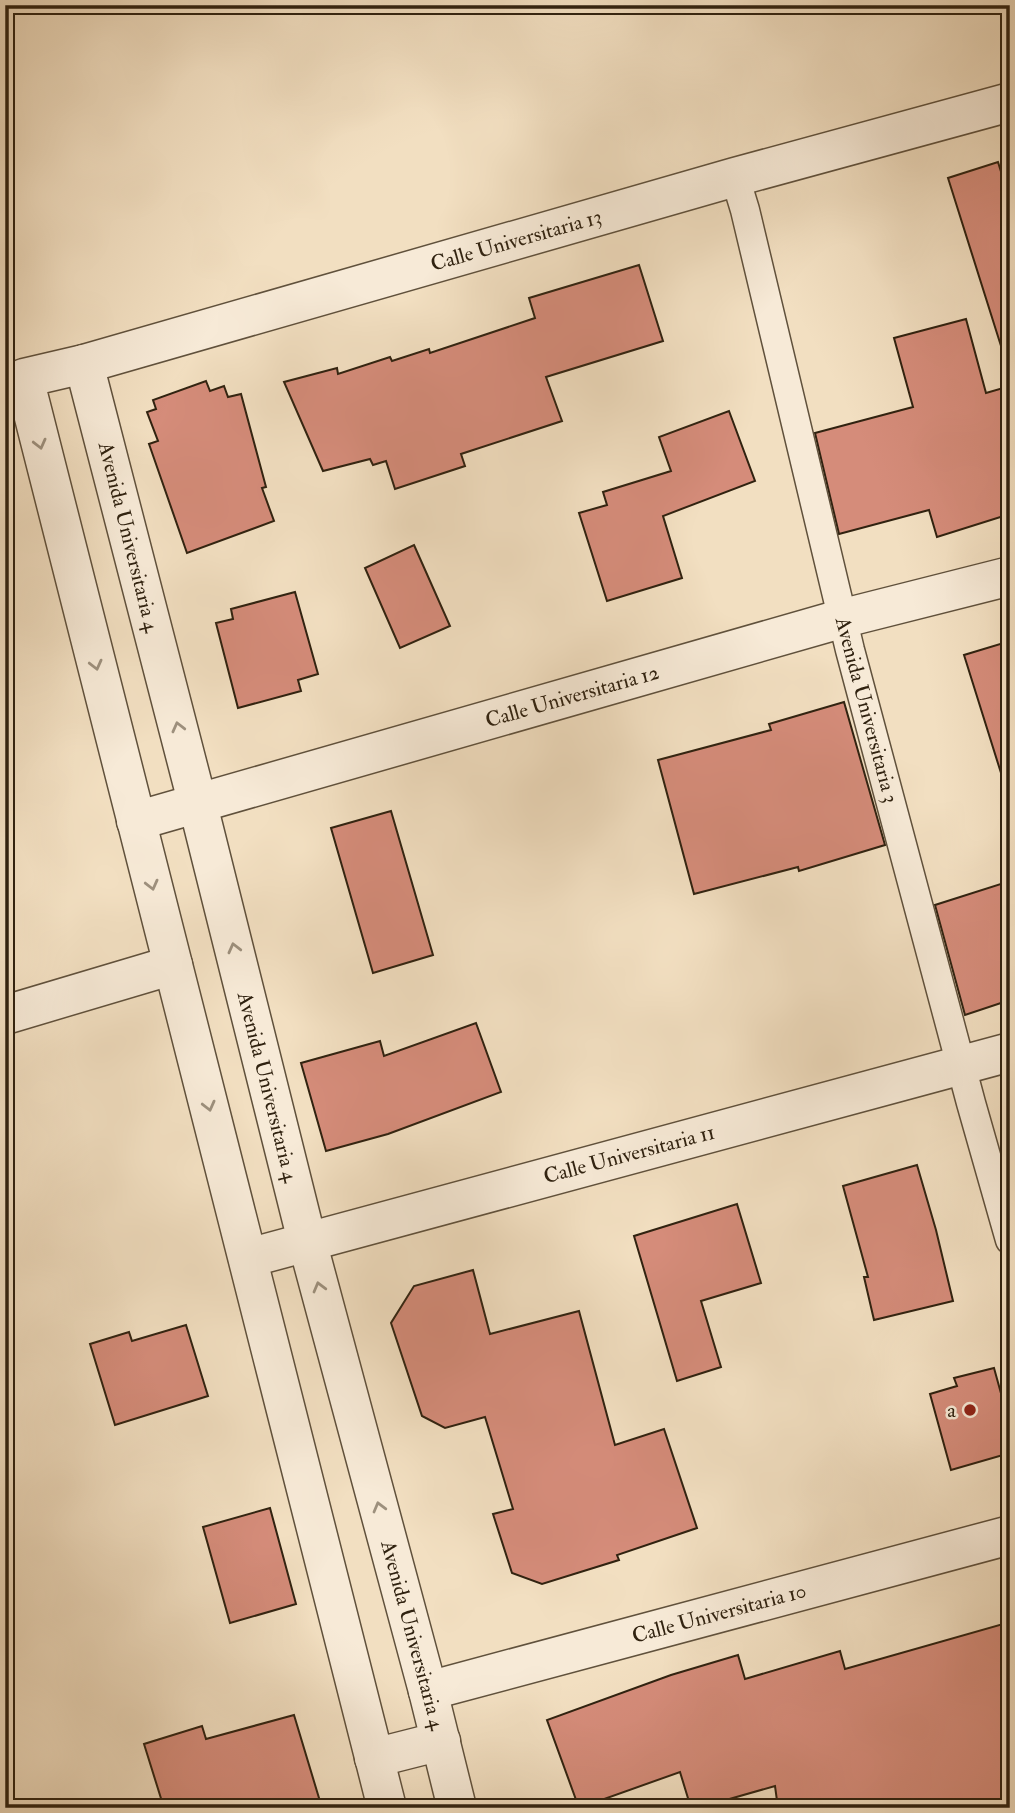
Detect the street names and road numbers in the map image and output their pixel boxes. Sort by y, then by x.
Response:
street label: Calle Universitaria 13 [427,203,605,278]
street label: Avenida Universitaria 4 [92,438,166,637]
street label: Avenida Universitaria 3 [828,613,904,806]
street label: Calle Universitaria 12 [482,659,662,734]
street label: Avenida Universitaria 4 [231,988,305,1187]
street label: Calle Universitaria 11 [541,1119,718,1190]
street label: Avenida Universitaria 4 [374,1537,451,1734]
street label: Calle Universitaria 10 [629,1577,809,1650]

